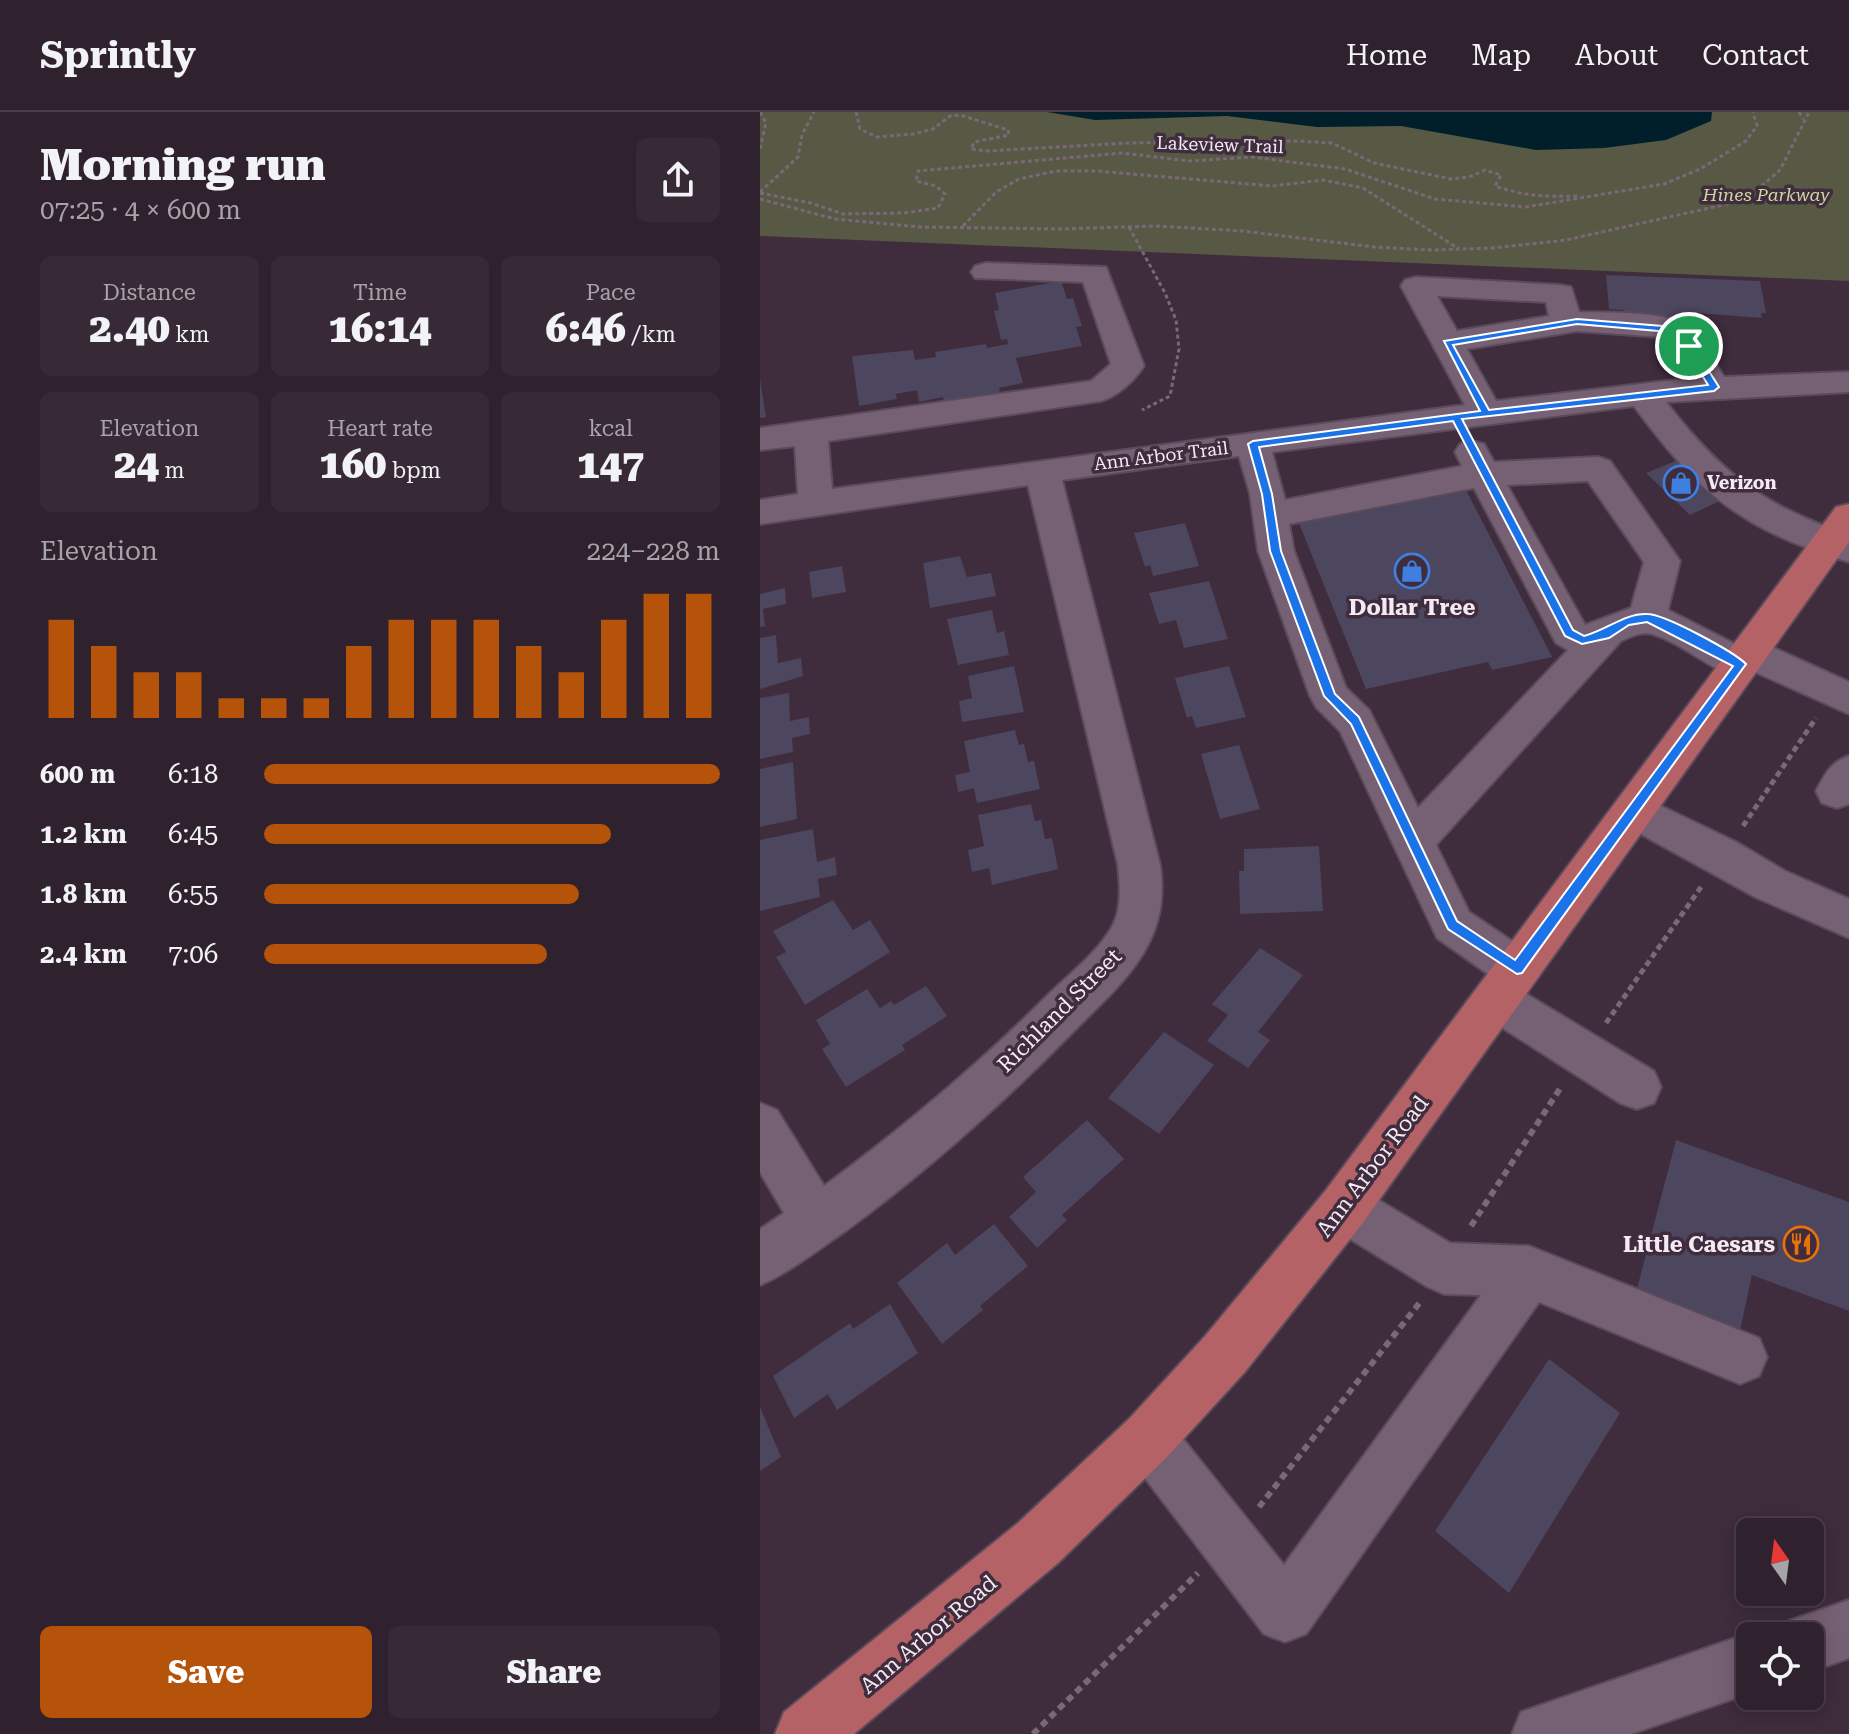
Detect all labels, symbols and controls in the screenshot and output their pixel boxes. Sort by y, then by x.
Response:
text: Sprintly [40,33,196,77]
text: Home [1346,39,1427,72]
text: Map [1471,39,1531,72]
text: About [1575,39,1658,72]
text: Contact [1702,39,1809,72]
street label: Lakeview Trail [1156,132,1284,157]
button: share [636,138,720,222]
text: Morning run [40,139,326,191]
park label: Hines Parkway [1701,184,1830,205]
text: 07:25 · 4 × 600 m [40,195,241,225]
text: Distance [103,280,196,305]
text: Time [353,280,407,305]
text: Pace [586,280,635,305]
text: 2.40 [89,305,170,352]
text: 16:14 [329,305,431,352]
text: 6:46 [545,305,626,352]
pin [1655,312,1723,380]
text: km [170,322,209,347]
text: /km [626,322,676,347]
icon: arrive [1667,324,1711,368]
text: Elevation [99,416,199,441]
text: Heart rate [327,416,433,441]
text: kcal [589,416,633,441]
street label: Ann Arbor Trail [1093,437,1230,474]
text: 24 [114,441,159,488]
text: 160 [319,441,386,488]
text: 147 [577,441,644,488]
text: m [159,458,185,483]
text: bpm [386,458,441,483]
shop icon: Verizon [1662,464,1700,502]
place label: Verizon [1707,472,1777,493]
text: Elevation [40,536,158,566]
text: 224–228 m [587,536,720,566]
shop icon: Dollar Tree [1393,552,1431,590]
place label: Dollar Tree [1349,595,1475,620]
text: 600 m [40,759,115,789]
text: 6:18 [168,759,218,789]
text: 1.2 km [40,819,127,849]
text: 6:45 [168,819,218,849]
text: 1.8 km [40,879,127,909]
text: 6:55 [168,879,218,909]
text: 2.4 km [40,939,127,969]
text: 7:06 [168,939,218,969]
street label: Richland Street [992,943,1126,1077]
street label: Ann Arbor Road [1311,1091,1434,1242]
restaurant icon: Little Caesars [1782,1225,1820,1263]
place label: Little Caesars [1623,1232,1775,1257]
north arrow [1736,1518,1824,1606]
map controls [1736,1518,1824,1710]
street label: Ann Arbor Road [855,1570,1002,1699]
button: locate [1736,1622,1824,1710]
button: Save [40,1626,372,1718]
button: Share [388,1626,720,1718]

